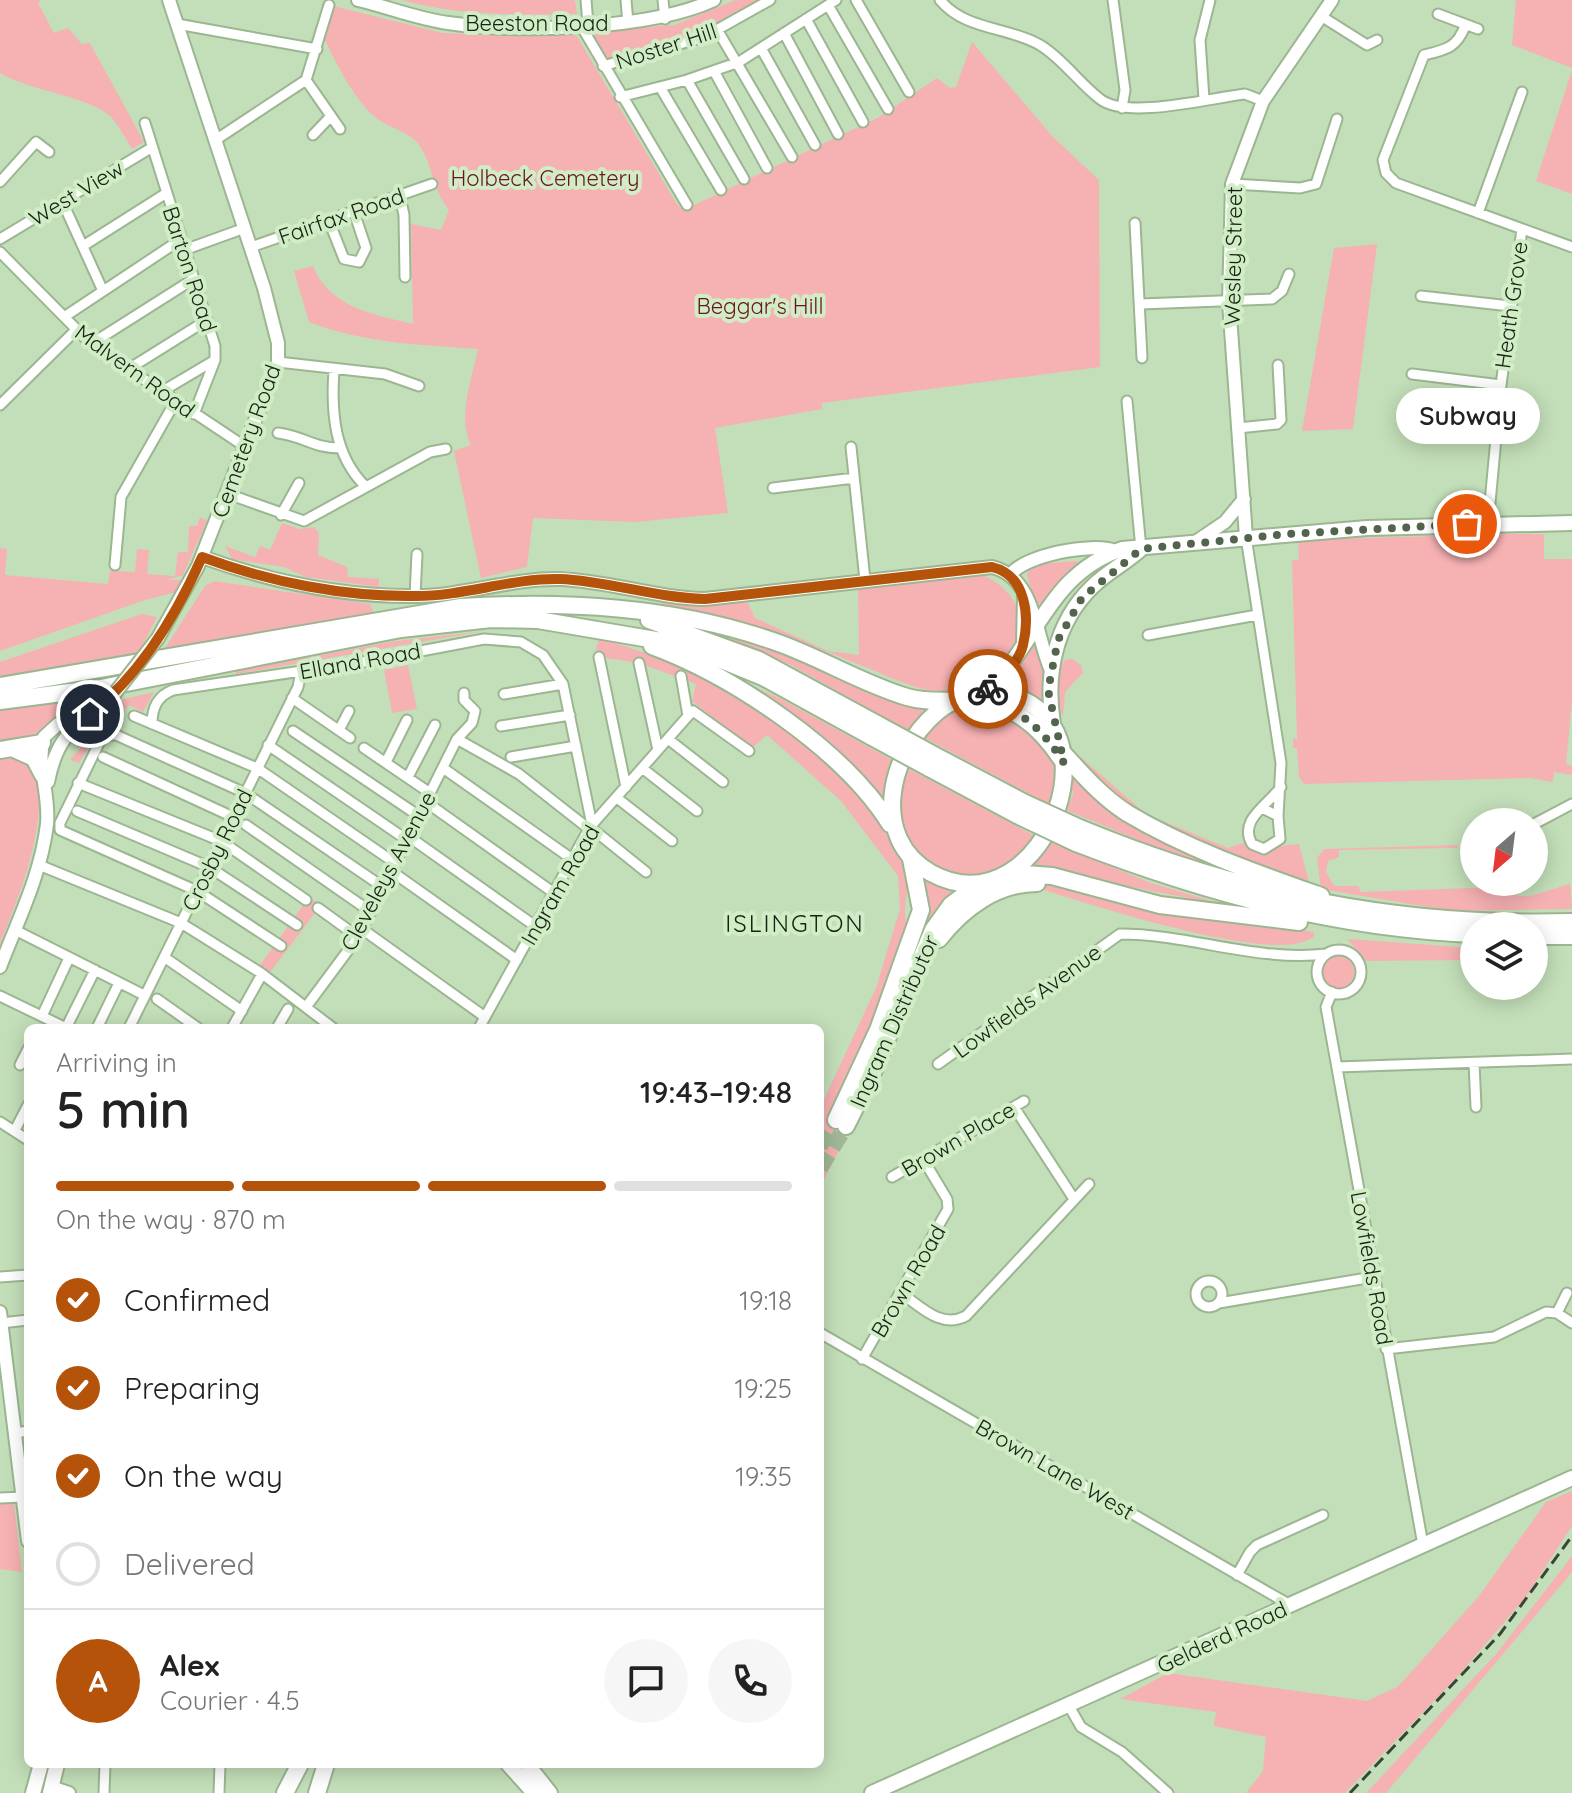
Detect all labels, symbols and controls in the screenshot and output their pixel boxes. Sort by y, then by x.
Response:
street label: Beeston Road [465,9,609,37]
street label: Noster Hill [612,17,720,75]
street label: West View [24,154,128,232]
park label: Holbeck Cemetery [450,164,640,192]
street label: Fairfax Road [275,181,407,251]
street label: Wesley Street [1218,186,1248,326]
street label: Barton Road [157,203,223,335]
street label: Heath Grove [1488,240,1534,370]
park label: Beggar's Hill [696,292,824,320]
street label: Malvern Road [69,318,201,424]
street label: Cemetery Road [205,361,287,521]
callout: Subway [1395,388,1539,444]
text: Subway [1419,399,1517,432]
pin [1433,490,1501,558]
icon: bag [1445,502,1489,546]
street label: Elland Road [297,637,423,685]
courier [948,649,1028,729]
icon: bike [966,667,1010,711]
pin [56,680,124,748]
icon: home [68,692,112,736]
street label: Crosby Road [175,784,259,916]
street label: Cleveleys Avenue [334,787,442,955]
north arrow [1460,808,1548,896]
map controls [1460,808,1548,1000]
street label: Ingram Road [514,820,606,950]
district label: ISLINGTON [725,908,865,938]
button: layers [1460,912,1548,1000]
street label: Ingram Distributor [843,930,945,1112]
street label: Lowfields Avenue [947,938,1107,1064]
text: Arriving in [56,1046,177,1079]
text: 19:43–19:48 [640,1073,792,1111]
text: 5 min [56,1076,190,1141]
street label: Brown Place [896,1095,1020,1183]
street label: Lowfields Road [1345,1189,1399,1347]
text: On the way · 870 m [56,1203,286,1236]
street label: Brown Road [865,1220,951,1342]
icon: check [56,1278,100,1322]
text: Confirmed [124,1281,270,1319]
text: 19:18 [739,1284,792,1317]
icon: check [56,1366,100,1410]
text: Preparing [124,1369,260,1407]
text: 19:25 [734,1372,792,1405]
street label: Brown Lane West [971,1412,1139,1526]
icon: check [56,1454,100,1498]
text: On the way [124,1457,283,1495]
text: 19:35 [735,1460,792,1493]
text: Delivered [124,1545,255,1583]
street label: Gelderd Road [1153,1595,1291,1679]
button: chat [604,1639,688,1723]
button: phone [708,1639,792,1723]
text: Alex [160,1646,219,1684]
text: A [88,1662,108,1700]
text: Courier · 4.5 [160,1684,300,1717]

